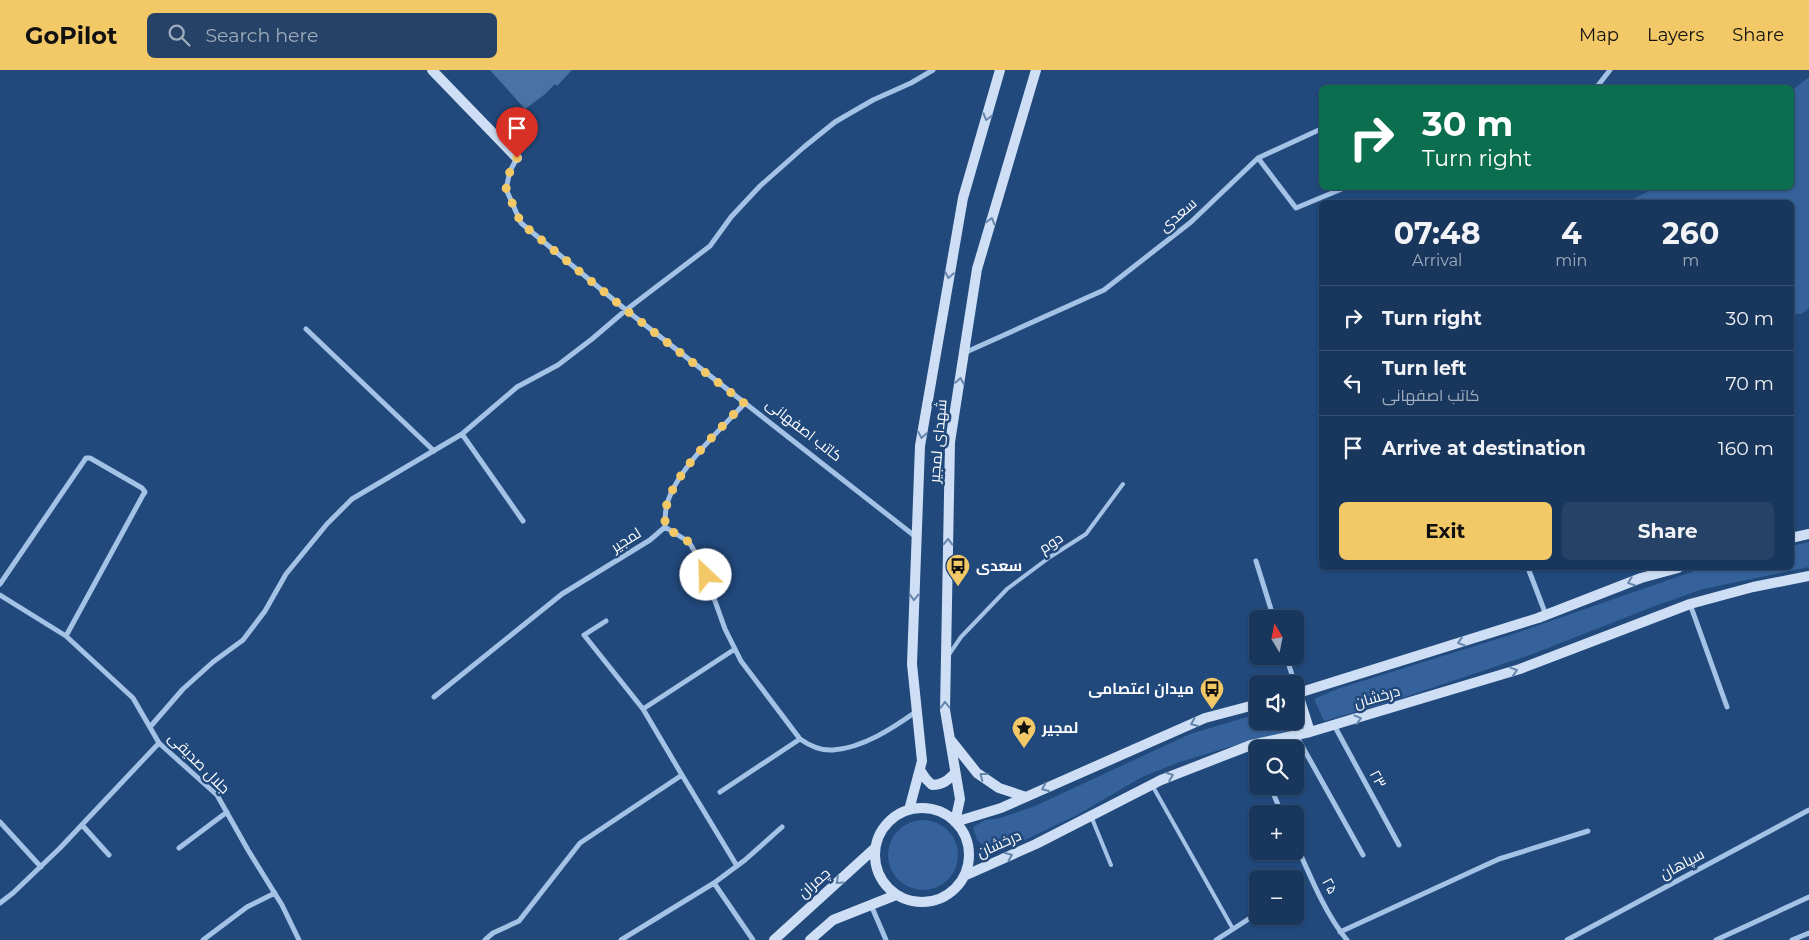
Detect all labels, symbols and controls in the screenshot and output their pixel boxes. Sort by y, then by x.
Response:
search box [147,13,497,58]
text: GoPilot [25,21,117,50]
icon: search [165,21,193,49]
text: Search here [205,24,318,47]
text: Map [1579,24,1619,46]
text: Layers [1647,24,1704,46]
text: Share [1732,24,1784,46]
text: 30 m [1422,102,1513,145]
icon: right [1339,105,1404,170]
pin [496,107,538,158]
one-way arrow [982,112,992,120]
icon: arrive [503,114,531,142]
text: Turn right [1422,145,1532,172]
street label: سعدی [1155,193,1201,237]
text: 07:48 [1394,215,1481,252]
text: 4 [1561,215,1582,252]
text: 260 [1662,215,1719,252]
one-way arrow [985,218,995,226]
text: Arrival [1412,251,1462,270]
text: min [1555,251,1587,270]
text: m [1682,251,1699,270]
one-way arrow [945,270,955,279]
icon: right [1339,304,1367,332]
text: Turn right [1382,307,1482,330]
text: 30 m [1726,307,1774,330]
text: Turn left [1382,357,1467,380]
icon: left [1339,369,1367,397]
text: 70 m [1725,372,1774,395]
one-way arrow [954,376,964,385]
text: کاتب اصفهانی [1382,386,1480,405]
street label: کاتب اصفهانی [762,394,846,466]
street label: شهدای لمجیر [924,398,952,485]
one-way arrow [917,430,927,439]
icon: arrive [1339,434,1367,462]
text: Arrive at destination [1382,437,1586,460]
text: 160 m [1718,437,1774,460]
button: Exit [1339,502,1552,560]
button: Share [1562,502,1774,560]
street label: لمجیر [606,523,644,557]
street label: دوم [1035,528,1067,558]
one-way arrow [943,538,953,546]
position arrow [679,548,731,600]
bus stop icon: سعدی [945,553,971,587]
place label: سعدی [976,556,1022,575]
one-way arrow [1627,576,1636,586]
one-way arrow [909,593,920,601]
north arrow [1249,610,1304,665]
map controls [1249,610,1304,925]
one-way arrow [1458,636,1466,646]
one-way arrow [1509,667,1517,677]
button: sound [1249,675,1304,730]
bus stop icon: میدان اعتصامی [1199,676,1225,710]
place label: میدان اعتصامی [1088,679,1194,698]
street label: درخشان [1352,681,1402,713]
one-way arrow [940,701,950,708]
one-way arrow [1354,714,1362,724]
place icon: لمجیر [1011,715,1037,749]
one-way arrow [1190,716,1199,727]
place label: لمجیر [1041,718,1078,737]
street label: جلال صدیقی [164,728,234,798]
button: search [1249,740,1304,795]
street label: ۲۳ [1366,766,1391,791]
one-way arrow [1165,772,1174,782]
one-way arrow [980,774,989,782]
one-way arrow [1041,782,1050,793]
button: + [1249,805,1304,860]
street label: درخشان [974,825,1024,863]
street label: سپاهان [1656,844,1708,884]
one-way arrow [1004,852,1013,863]
street label: چمران [794,863,834,903]
button: − [1249,870,1304,925]
street label: ۲۵ [1318,874,1343,897]
one-way arrow [836,875,845,884]

